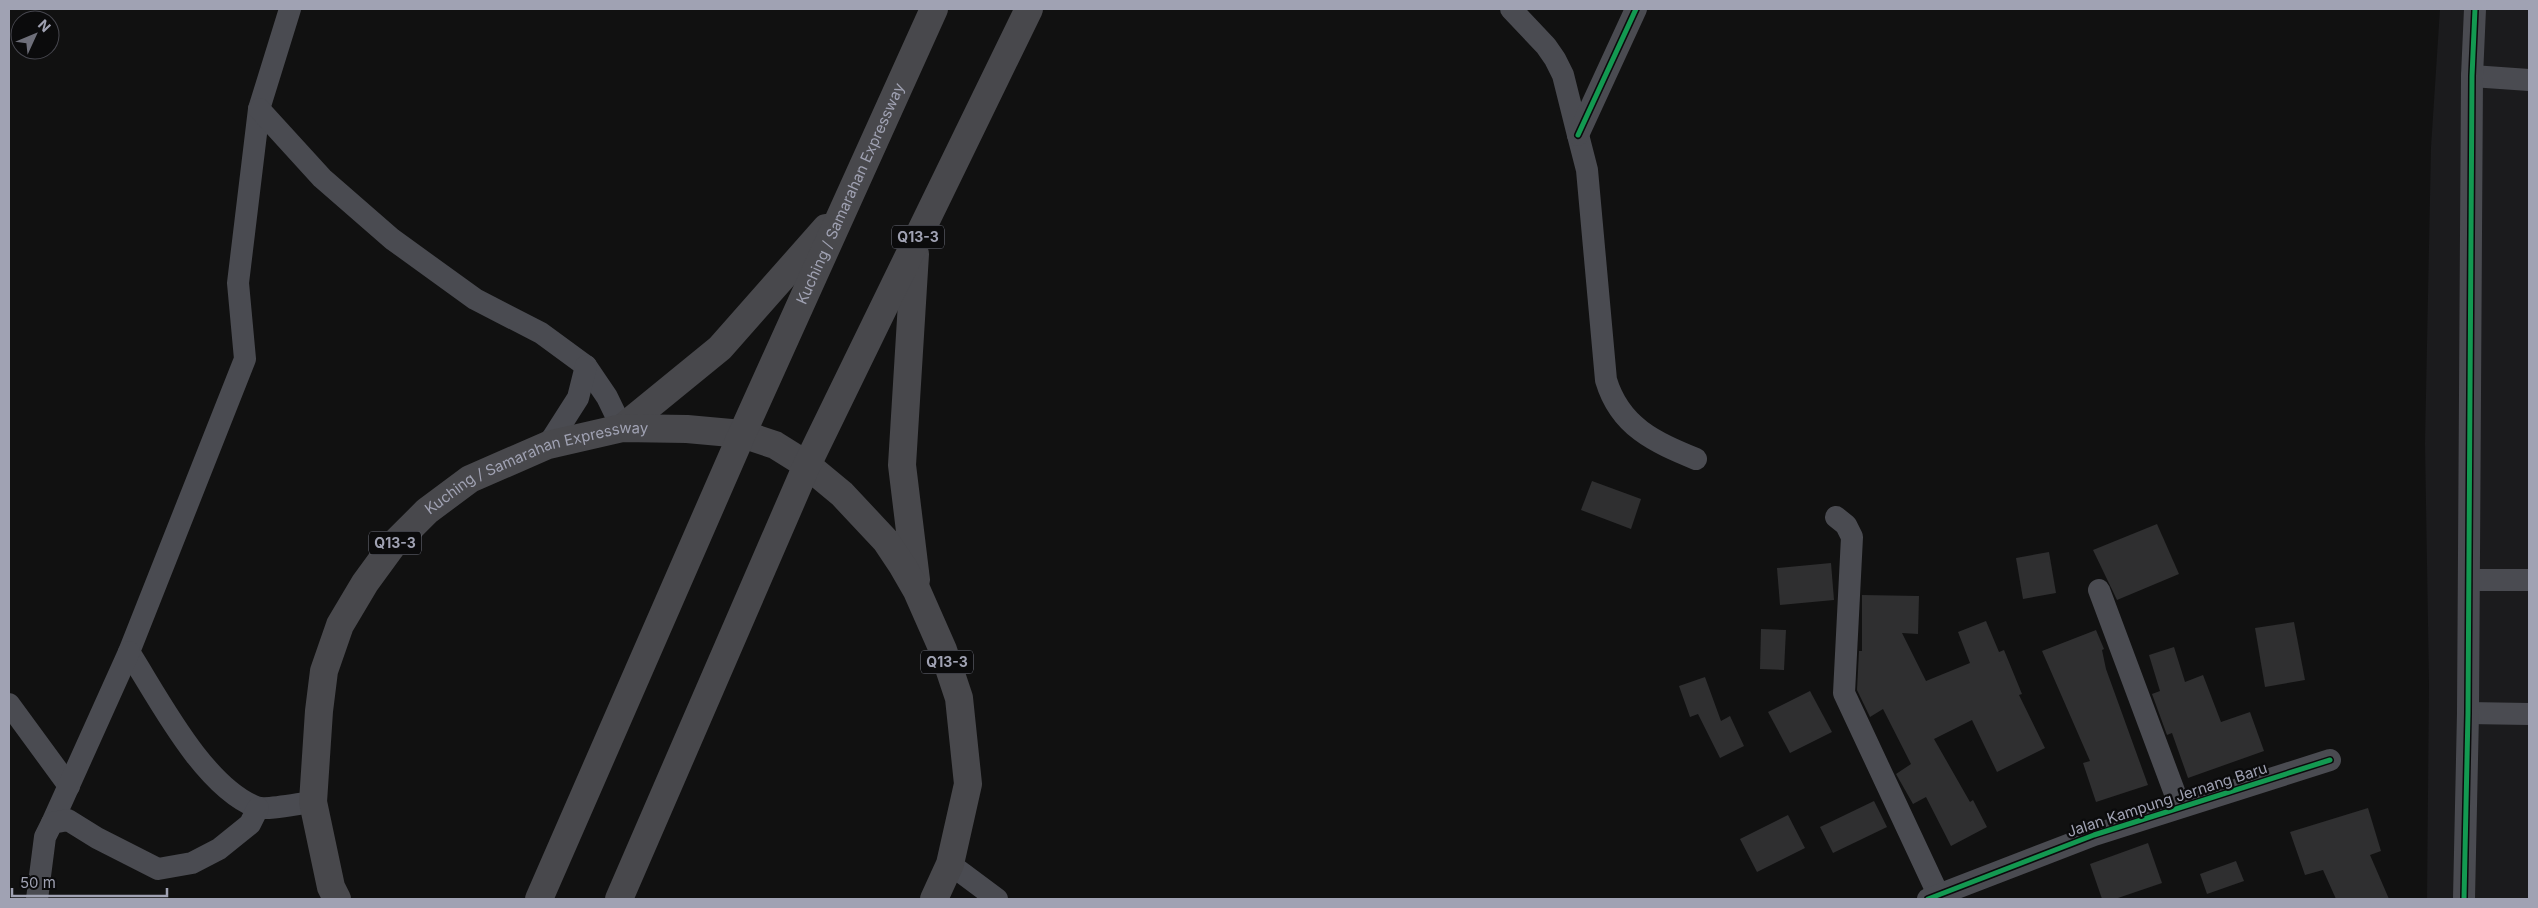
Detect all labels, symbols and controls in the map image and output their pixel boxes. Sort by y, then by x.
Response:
north arrow [10,10,60,60]
text: N [35,16,55,35]
street label: Kuching / Samarahan Expressway [792,79,909,307]
road number: Q13-3 [892,226,944,248]
street label: Kuching / Samarahan Expressway [421,418,649,518]
road number: Q13-3 [369,532,421,554]
road number: Q13-3 [921,650,973,674]
street label: Jalan Kampung Jernang Baru [2064,758,2269,841]
scale bar [12,866,168,898]
text: 50 m [20,873,56,892]

